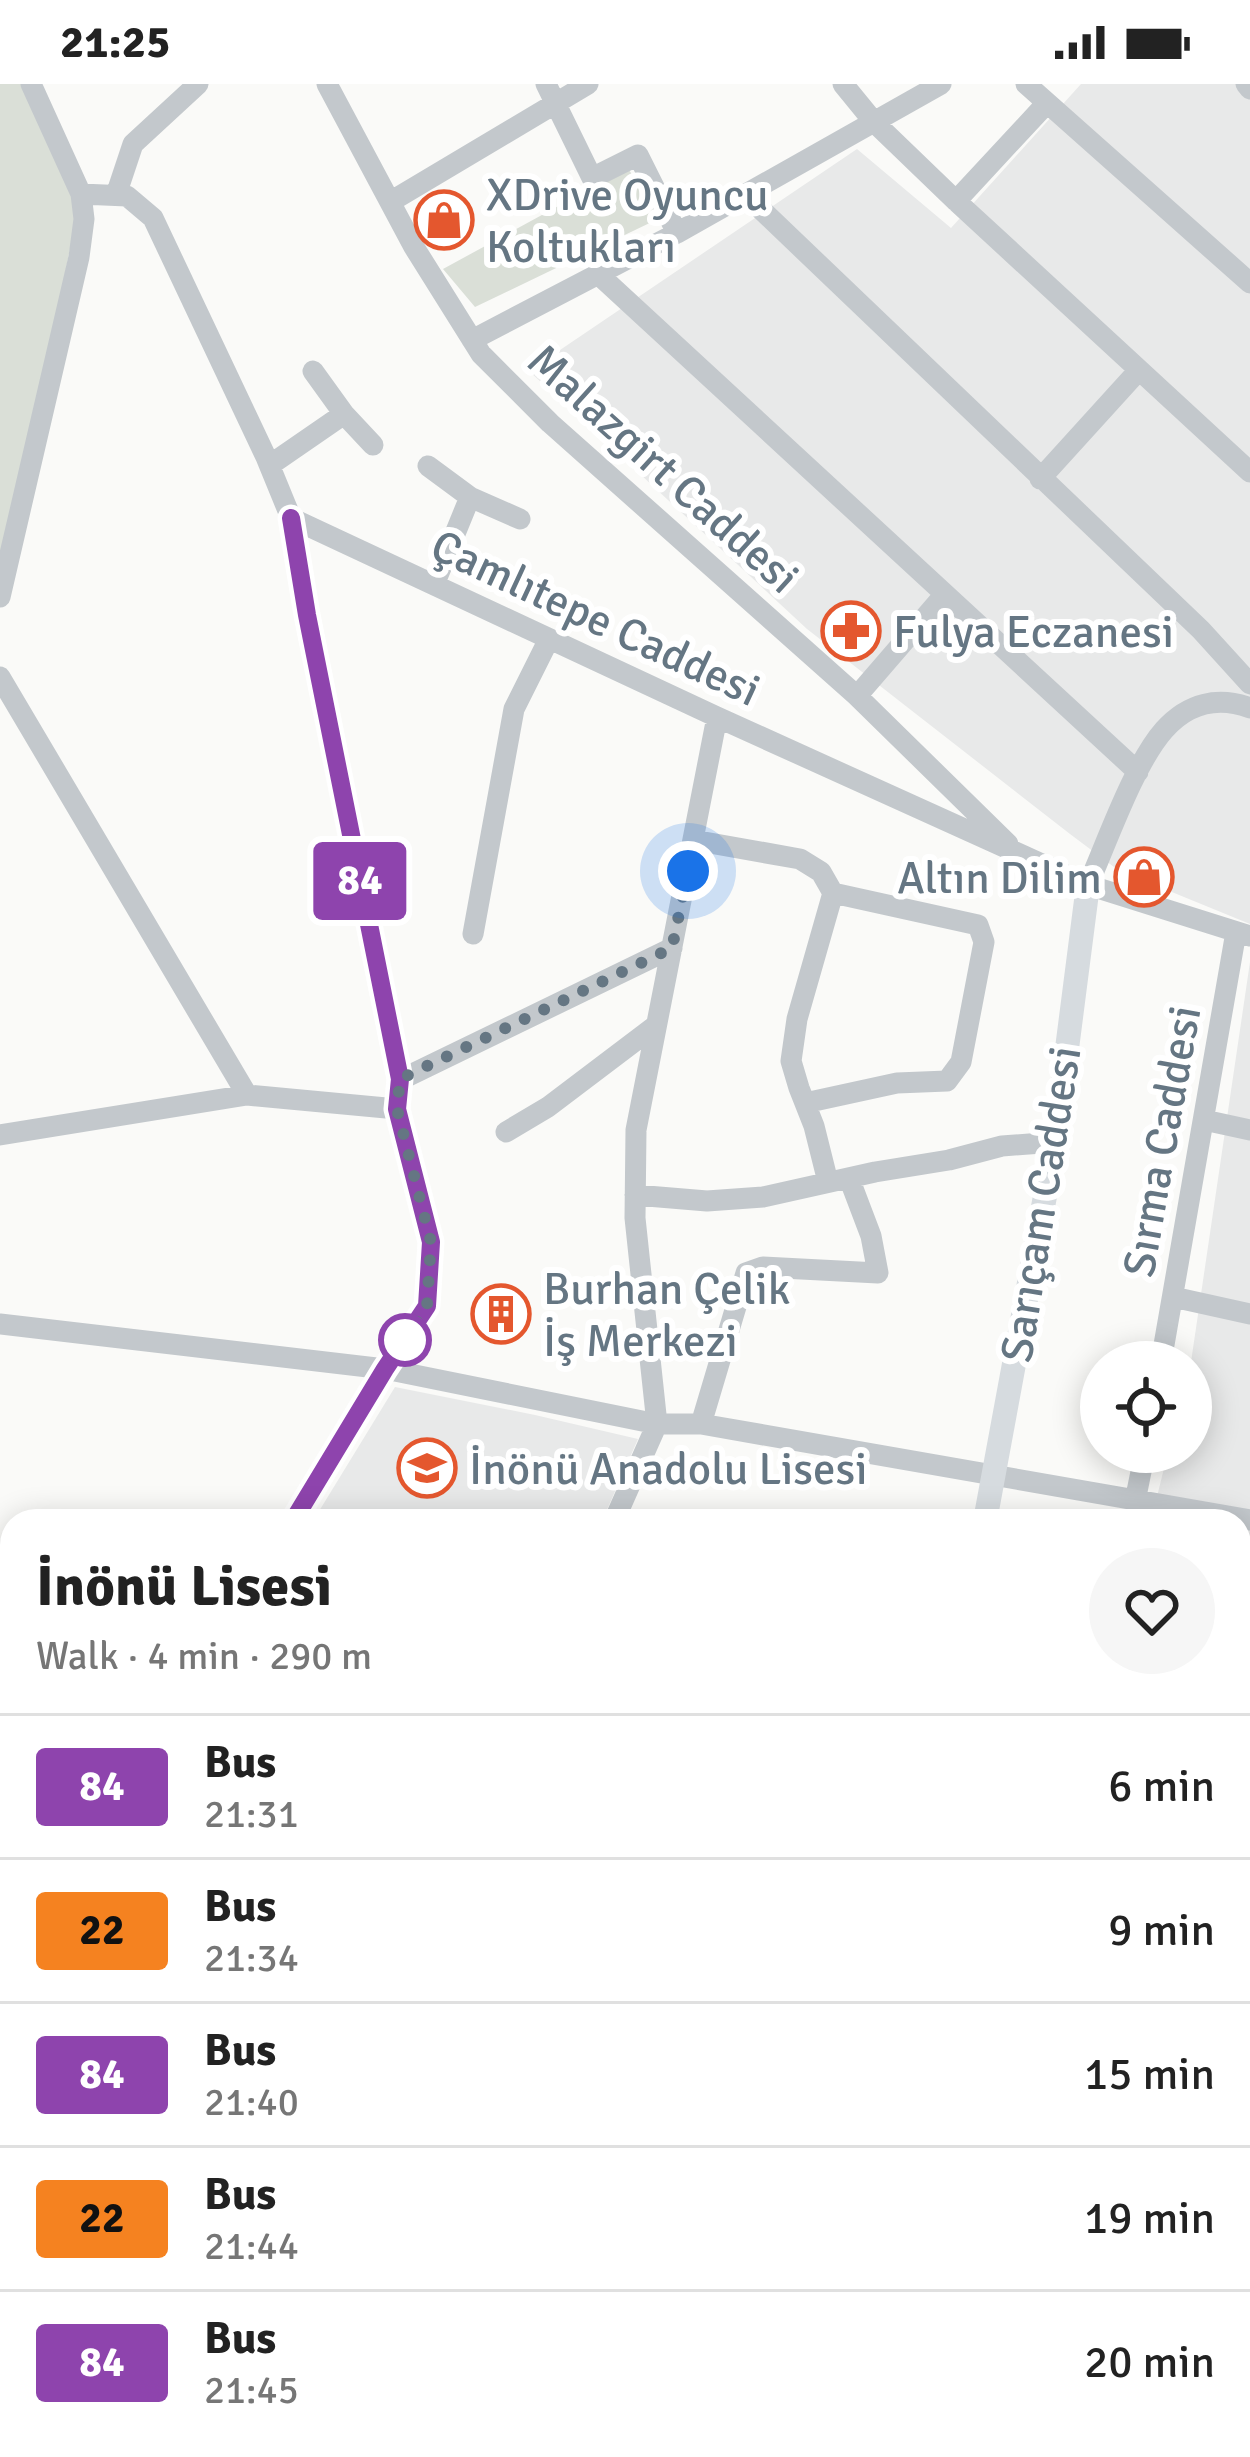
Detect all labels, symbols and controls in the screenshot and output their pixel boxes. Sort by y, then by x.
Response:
text: 21:25 [60,15,170,70]
place label: XDrive Oyuncu Koltukları [486,168,769,275]
shop icon: XDrive Oyuncu Koltukları [413,189,475,251]
street label: Malazgirt Caddesi [516,333,810,605]
street label: Çamlıtepe Caddesi [422,518,768,719]
pharmacy icon: Fulya Eczanesi [820,600,882,662]
place label: Fulya Eczanesi [893,605,1174,660]
your location [658,841,718,901]
line badge: 84 [306,842,414,920]
shop icon: Altın Dilim [1113,846,1175,908]
place label: Altın Dilim [897,851,1102,906]
text: 84 [337,855,383,906]
street label: Sırma Caddesi [1112,1002,1213,1281]
street label: Sarıçam Caddesi [989,1042,1094,1366]
place label: Burhan Çelik İş Merkezi [543,1262,790,1369]
building icon: Burhan Çelik İş Merkezi [470,1283,532,1345]
unlabelled marker [380,1315,430,1365]
map controls [1080,1341,1212,1473]
button: locate [1080,1341,1212,1473]
school or university icon: İnönü Anadolu Lisesi [396,1437,458,1499]
place label: İnönü Anadolu Lisesi [469,1442,867,1497]
button: heart [1089,1548,1215,1674]
text: İnönü Lisesi [36,1551,332,1622]
text: Walk · 4 min · 290 m [36,1632,372,1680]
text: Bus [204,1735,276,1790]
text: 6 min [1108,1759,1215,1814]
text: 84 [79,1761,125,1812]
text: 21:31 [204,1790,299,1838]
text: Bus [204,1879,276,1934]
text: 9 min [1108,1903,1215,1958]
text: 22 [79,1905,125,1956]
text: 21:34 [204,1934,299,1982]
text: Bus [204,2023,276,2078]
text: 15 min [1084,2047,1215,2102]
text: 84 [79,2049,125,2100]
text: 21:40 [204,2078,299,2126]
text: Bus [204,2167,276,2222]
text: 19 min [1084,2191,1215,2246]
text: 22 [79,2193,125,2244]
text: 21:44 [204,2222,299,2270]
text: Bus [204,2311,276,2366]
text: 20 min [1084,2335,1215,2390]
text: 84 [79,2337,125,2388]
text: 21:45 [204,2366,299,2414]

